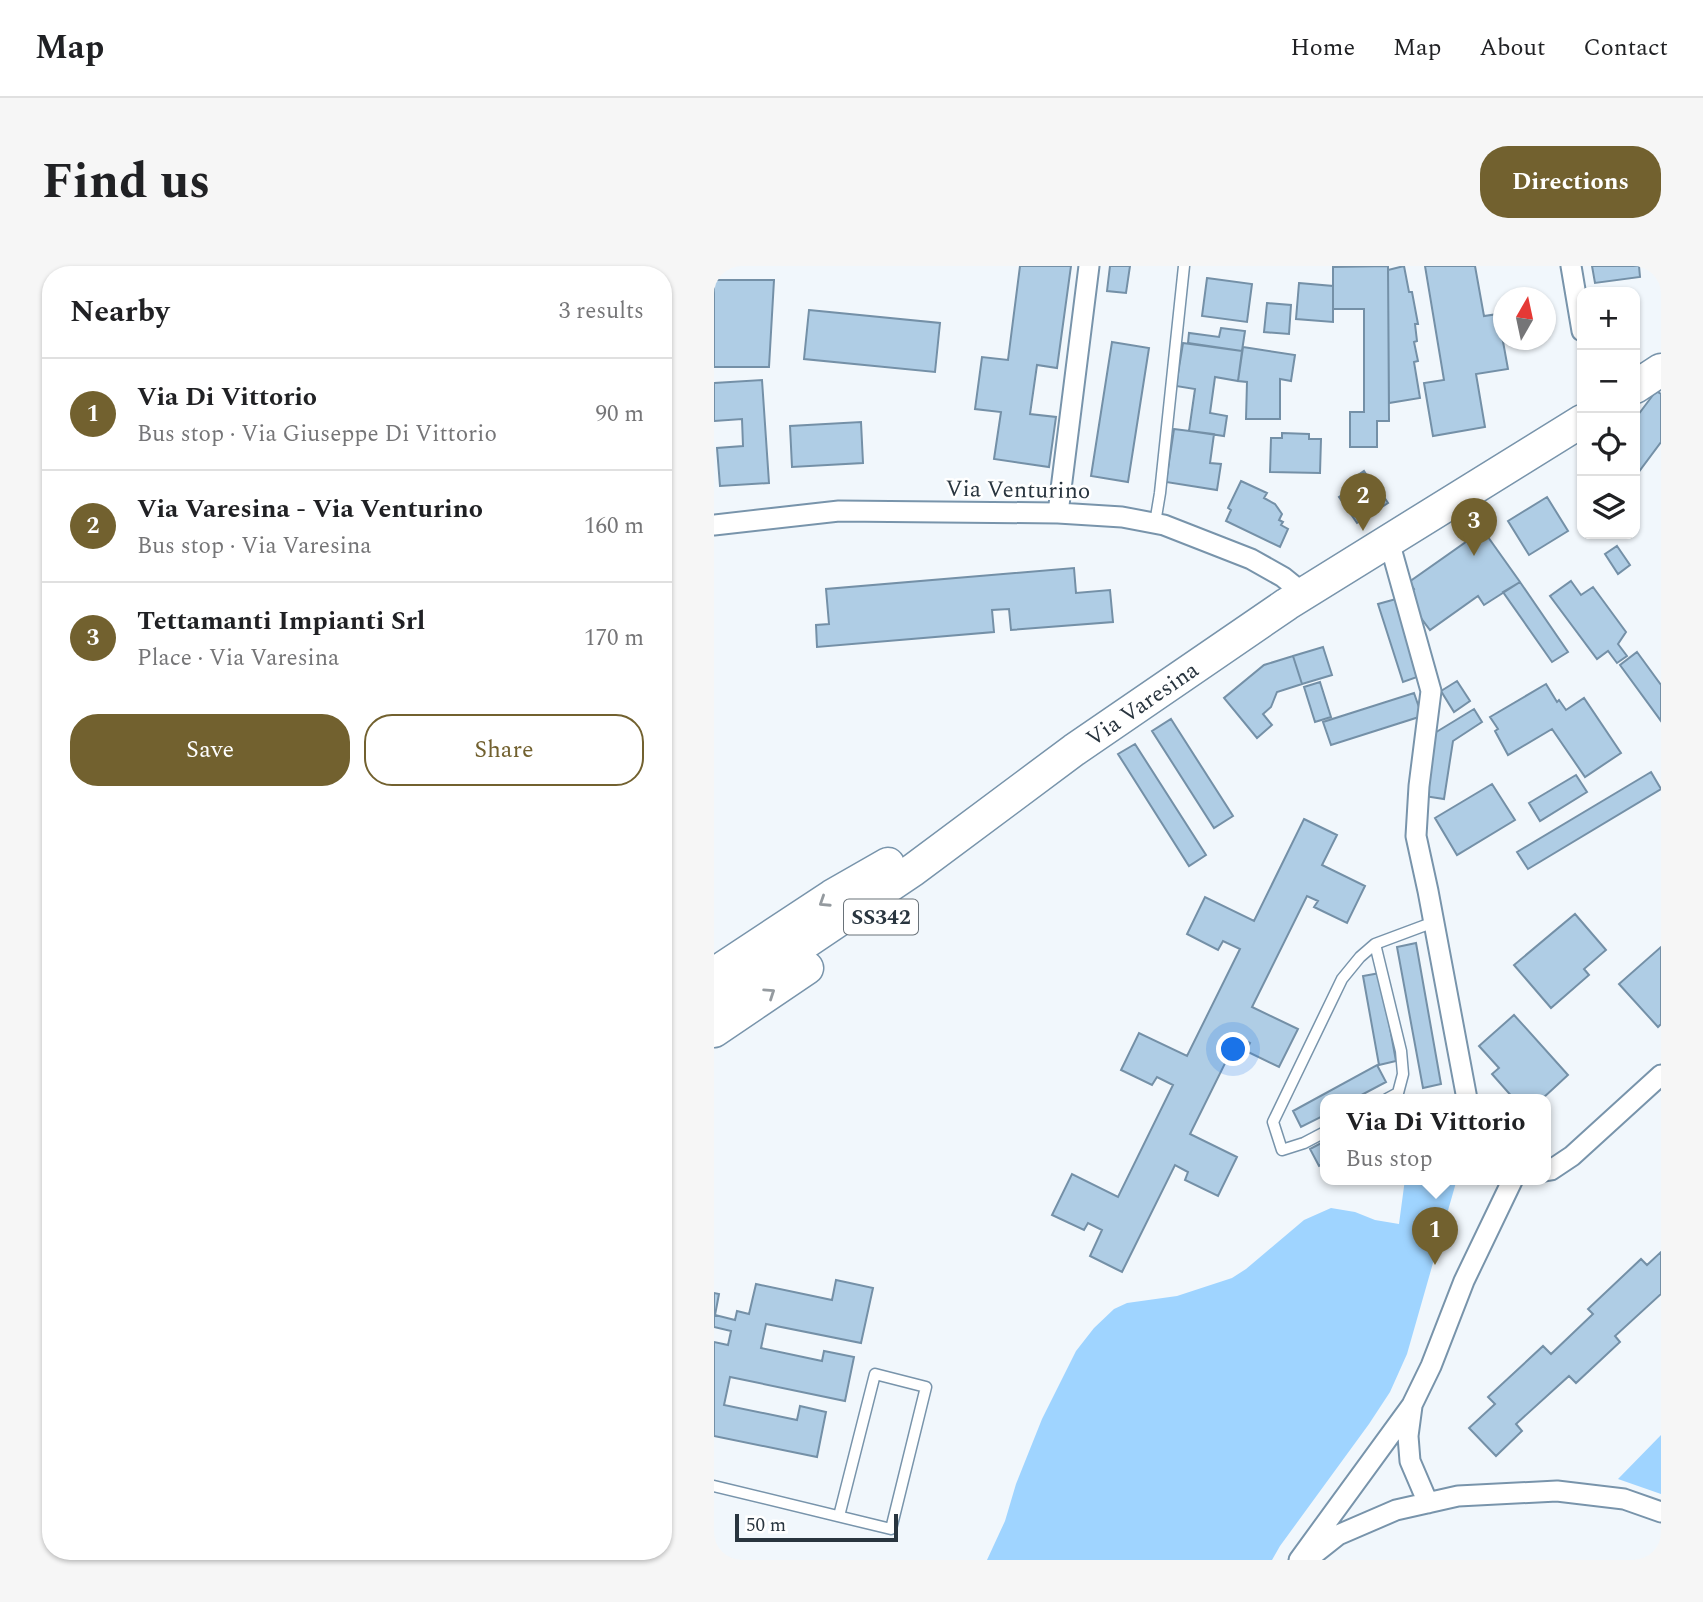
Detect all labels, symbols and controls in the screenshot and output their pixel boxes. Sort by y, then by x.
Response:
text: Map [35,23,104,73]
text: Home [1290,30,1355,66]
text: Map [1393,30,1441,66]
text: About [1479,30,1545,66]
text: Contact [1583,30,1668,66]
text: Find us [42,145,210,220]
button: Directions [1480,146,1661,218]
north arrow [1493,287,1556,350]
map controls [1577,287,1640,539]
button: + [1577,287,1640,350]
text: Nearby [70,289,169,335]
text: 3 results [559,294,644,329]
button: − [1577,350,1640,413]
text: Via Di Vittorio [137,377,317,417]
text: 1 [87,397,99,432]
text: 90 m [595,397,644,432]
button: locate [1577,413,1640,476]
text: Bus stop · Via Giuseppe Di Vittorio [137,417,497,452]
street label: Via Venturino [945,472,1091,509]
pin: 2 [1340,473,1386,531]
button: layers [1577,476,1640,539]
text: Via Varesina - Via Venturino [137,489,483,529]
pin: 3 [1451,498,1497,556]
text: 2 [87,509,99,544]
text: 160 m [584,509,644,544]
text: Bus stop · Via Varesina [137,529,372,564]
text: Tettamanti Impianti Srl [137,601,425,641]
text: 3 [87,621,99,656]
text: 170 m [584,621,644,656]
text: Place · Via Varesina [137,641,339,676]
street label: Via Varesina [1079,653,1206,756]
button: Save [70,714,350,786]
button: Share [364,714,644,786]
one-way arrow [819,893,832,906]
road number: SS342 [844,900,918,934]
one-way arrow [763,988,776,1001]
your location [1216,1032,1250,1066]
popup [1320,1094,1551,1185]
text: Via Di Vittorio [1345,1102,1526,1142]
text: Bus stop [1345,1142,1433,1177]
pin: 1 [1412,1207,1458,1265]
scale bar [735,1511,898,1543]
text: 50 m [746,1511,786,1540]

